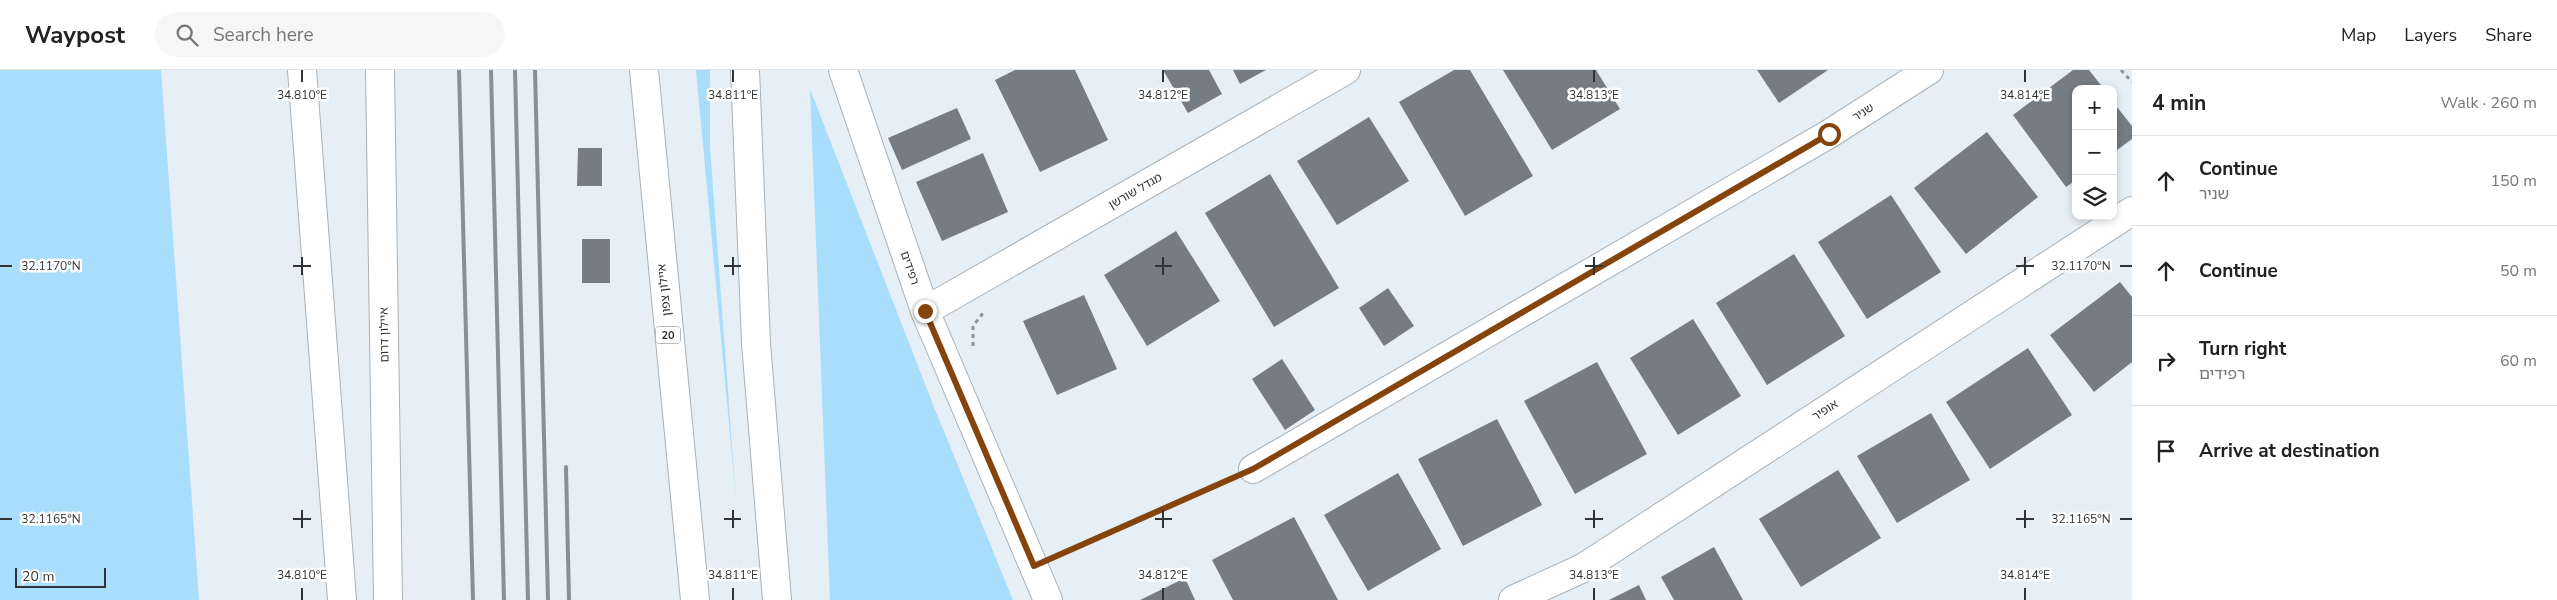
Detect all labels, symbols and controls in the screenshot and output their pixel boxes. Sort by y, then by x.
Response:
search box [155,12,505,57]
text: Waypost [25,19,125,51]
icon: search [173,21,201,49]
text: Search here [213,22,314,48]
text: Map [2341,23,2376,47]
text: Layers [2404,23,2457,47]
text: Share [2485,23,2532,47]
map controls [2072,85,2117,220]
button: + [2072,85,2117,130]
text: 34.810°E [277,87,327,103]
text: 34.811°E [708,87,758,103]
text: 34.812°E [1138,87,1188,103]
text: 34.813°E [1569,87,1619,103]
text: 34.814°E [2000,87,2050,103]
text: 4 min [2152,89,2206,117]
text: Walk · 260 m [2441,92,2537,114]
street label: שניר [1849,99,1877,125]
route start [1818,123,1841,146]
button: − [2072,130,2117,175]
text: Continue [2199,156,2278,182]
icon: ahead [2152,167,2180,195]
street label: מגדל שורשן [1105,169,1165,213]
text: 150 m [2490,170,2537,192]
button: layers [2072,175,2117,220]
text: שניר [2199,183,2229,205]
street label: רפידים [897,249,923,287]
icon: ahead [2152,257,2180,285]
text: 32.1170°N [21,258,81,274]
text: 32.1170°N [2051,258,2111,274]
text: Continue [2199,258,2278,284]
text: 50 m [2500,260,2537,282]
street label: איילון צפון [653,263,675,317]
route end [914,300,937,323]
street label: איילון דרום [376,307,392,363]
road number: 20 [656,326,680,344]
text: Turn right [2199,336,2286,362]
icon: right [2152,347,2180,375]
text: 60 m [2500,350,2537,372]
text: רפידים [2199,363,2245,385]
street label: אופיר [1809,396,1841,424]
icon: arrive [2152,437,2180,465]
text: Arrive at destination [2199,438,2380,464]
text: 32.1165°N [21,511,81,527]
text: 32.1165°N [2051,511,2111,527]
scale bar [15,565,106,588]
text: 20 m [22,567,54,586]
text: 34.810°E [277,567,327,583]
text: 34.811°E [708,567,758,583]
text: 34.812°E [1138,567,1188,583]
text: 34.813°E [1569,567,1619,583]
text: 34.814°E [2000,567,2050,583]

